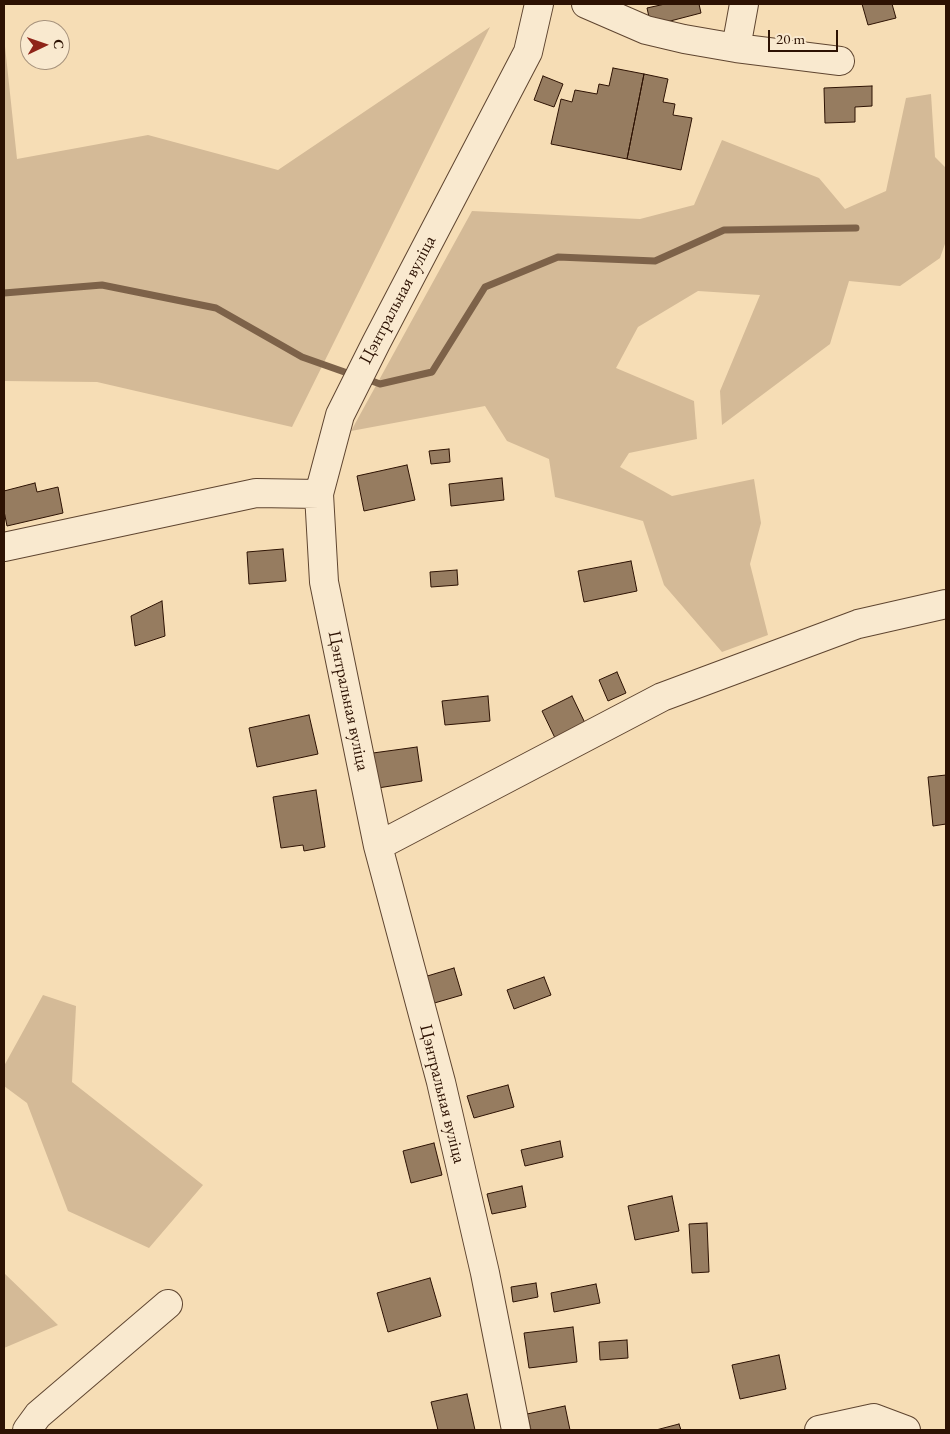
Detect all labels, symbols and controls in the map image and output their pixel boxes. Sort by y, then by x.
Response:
north arrow [20,20,70,70]
scale bar [770,20,840,52]
text: 20 m [776,29,805,48]
text: С [50,39,68,50]
street label: Цэнтральная вуліца [355,232,441,368]
street label: Цэнтральная вуліца [323,629,373,773]
street label: Цэнтральная вуліца [414,1022,470,1166]

